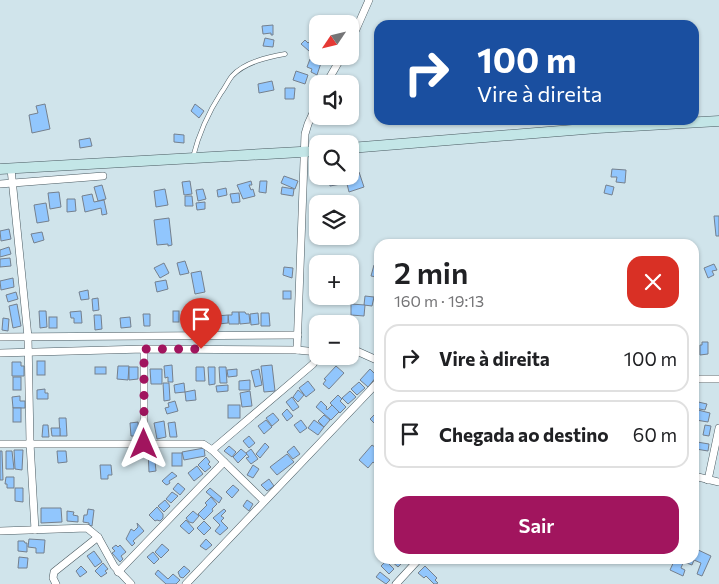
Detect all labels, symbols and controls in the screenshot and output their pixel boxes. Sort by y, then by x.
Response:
north arrow [309,15,359,65]
map controls [309,15,359,365]
text: 100 m [477,37,577,80]
icon: right [394,40,459,105]
button: sound [309,75,359,125]
text: Vire à direita [477,80,602,107]
button: search [309,135,359,185]
button: layers [309,195,359,245]
text: 2 min [394,253,468,290]
button: + [309,255,359,305]
button: close [627,256,679,308]
text: 160 m · 19:13 [394,291,484,310]
pin [180,298,222,349]
icon: arrive [187,305,215,333]
button: − [309,315,359,365]
icon: right [396,344,424,372]
text: Vire à direita [439,347,550,370]
text: 100 m [624,347,677,370]
position arrow [117,417,169,469]
icon: arrive [396,420,424,448]
text: Chegada ao destino [439,423,609,446]
text: 60 m [633,423,677,446]
button: Sair [394,496,679,554]

